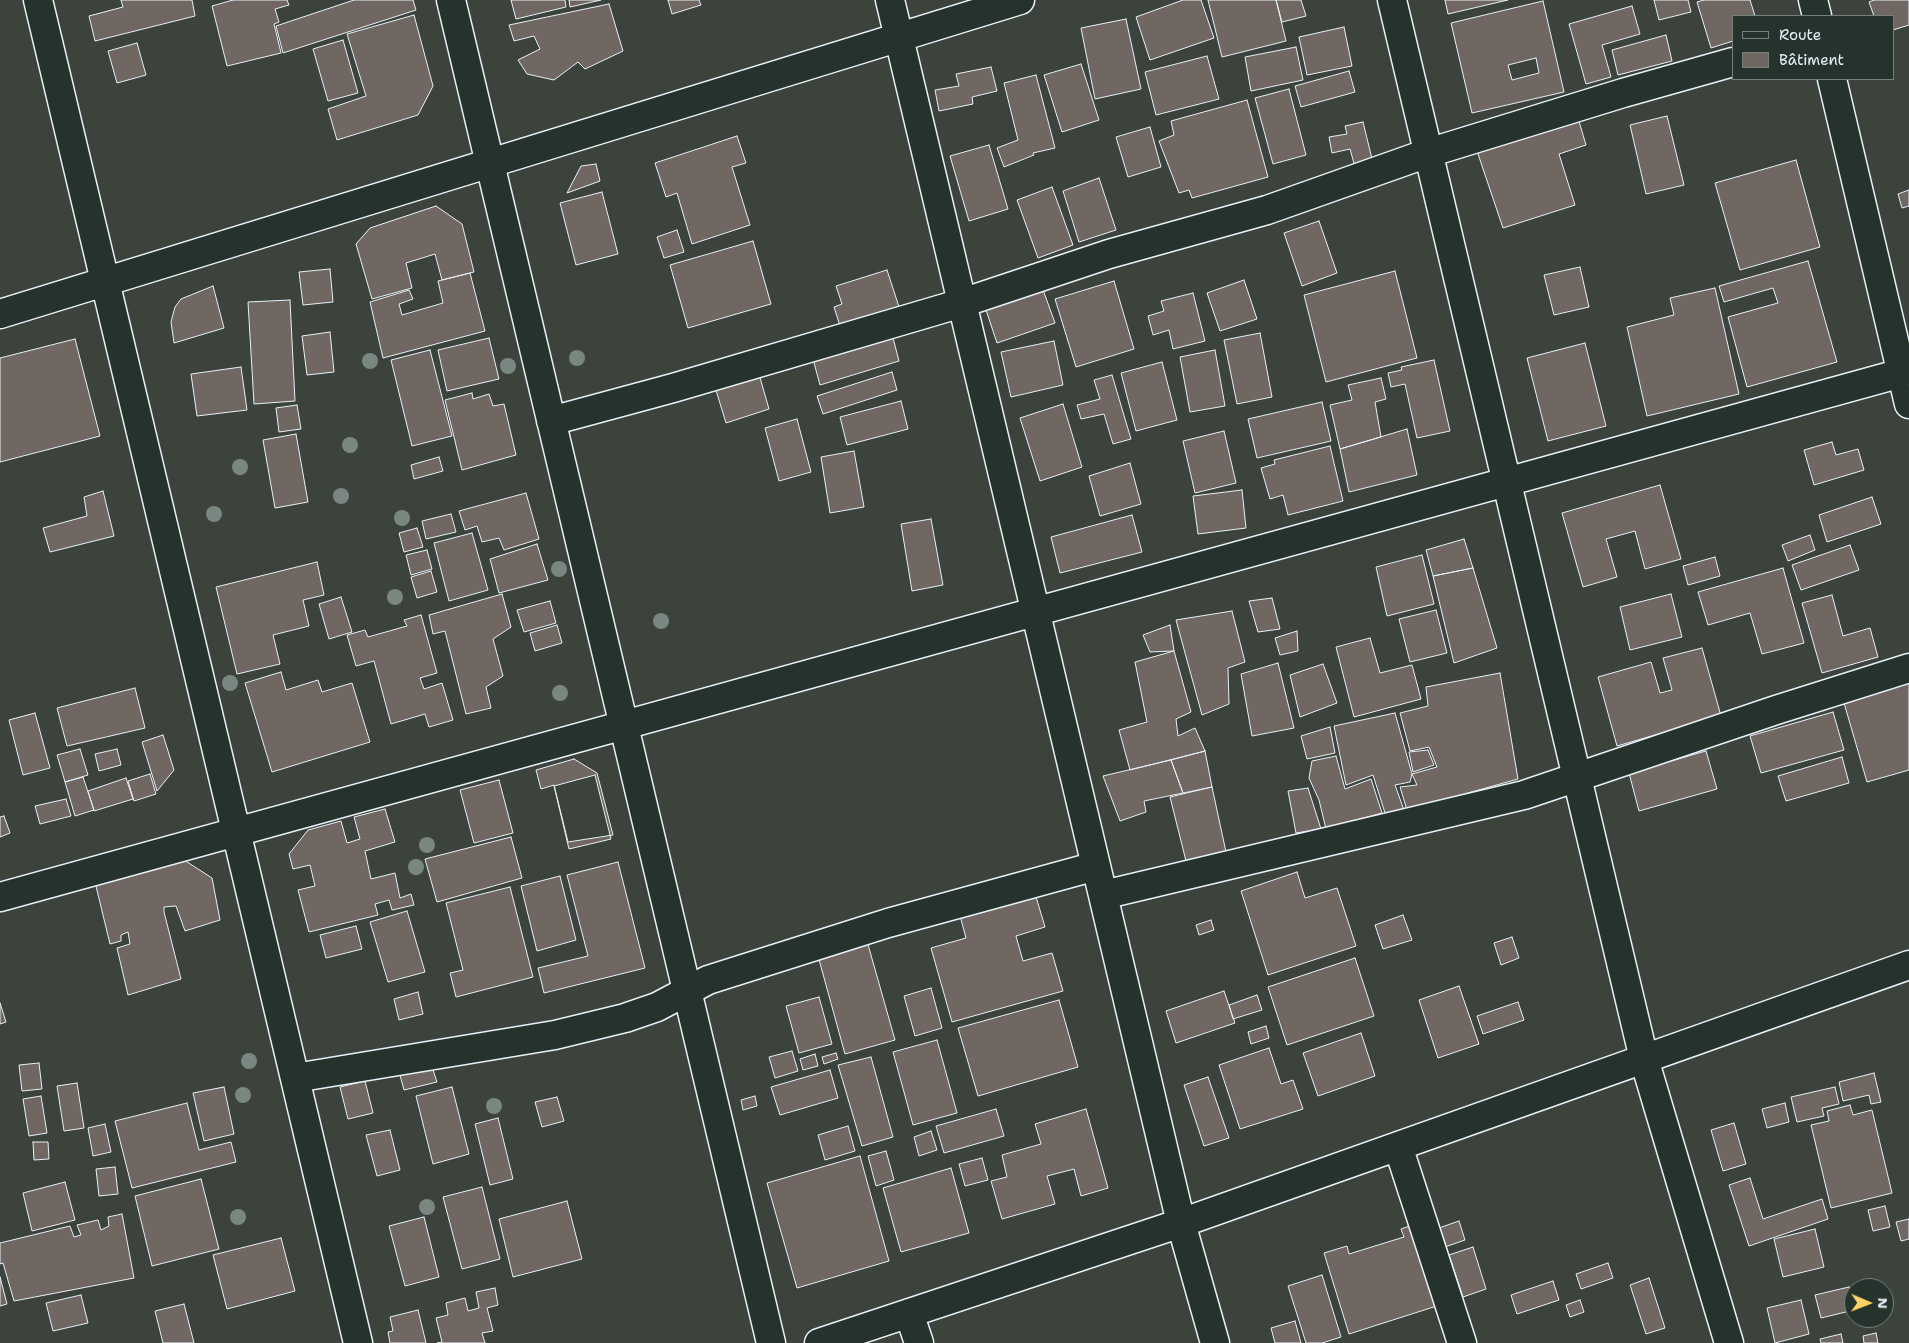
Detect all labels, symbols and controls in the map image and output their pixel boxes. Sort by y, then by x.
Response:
legend [1732,15,1894,80]
text: Route [1779,25,1821,45]
text: Bâtiment [1779,50,1844,70]
north arrow [1844,1278,1894,1328]
text: N [1874,1298,1892,1309]

